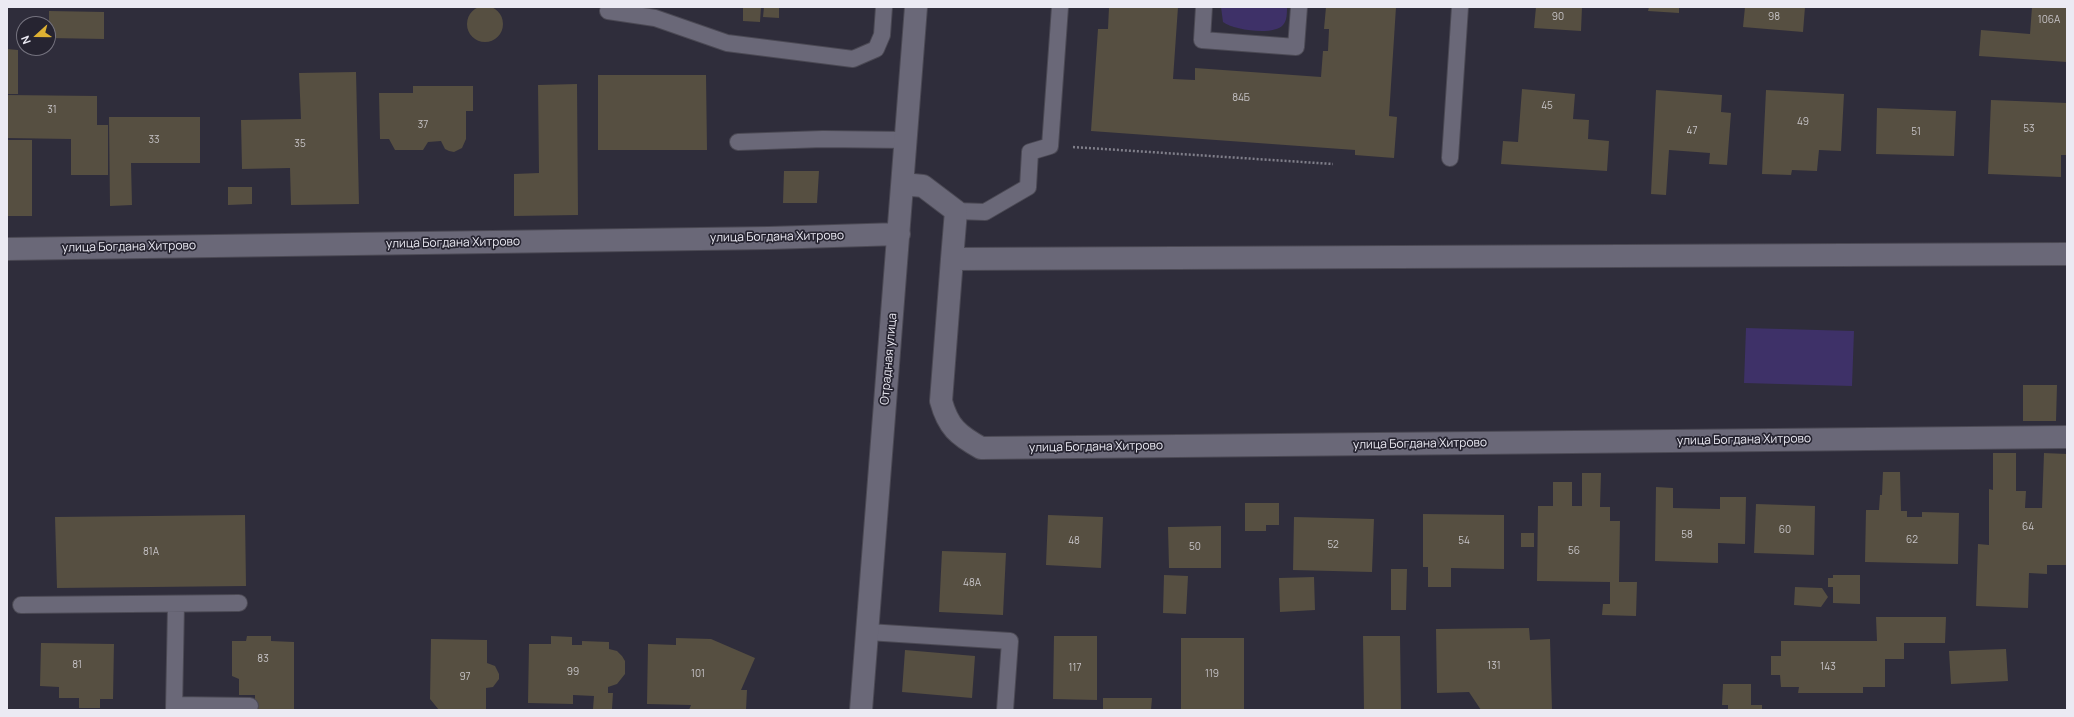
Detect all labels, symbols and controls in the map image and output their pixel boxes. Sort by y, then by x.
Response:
house number: 90 [1552,11,1564,23]
house number: 98 [1768,11,1780,23]
house number: 106А [2038,14,2060,26]
north arrow [16,16,56,56]
text: N [17,34,34,46]
house number: 84Б [1232,92,1250,104]
house number: 45 [1541,100,1553,112]
house number: 31 [47,104,57,116]
house number: 49 [1797,116,1809,128]
house number: 37 [418,119,428,131]
house number: 53 [2023,123,2035,135]
house number: 47 [1687,125,1697,137]
house number: 51 [1911,126,1921,138]
house number: 33 [148,134,160,146]
house number: 35 [294,138,306,150]
street label: улица Богдана Хитрово [710,229,844,245]
street label: улица Богдана Хитрово [386,235,520,251]
street label: улица Богдана Хитрово [62,239,196,255]
street label: Отрадная улица [878,312,900,406]
street label: улица Богдана Хитрово [1677,432,1811,448]
street label: улица Богдана Хитрово [1353,436,1487,452]
street label: улица Богдана Хитрово [1029,439,1163,455]
house number: 64 [2022,521,2034,533]
house number: 60 [1779,524,1791,536]
house number: 58 [1681,529,1693,541]
house number: 62 [1906,534,1918,546]
house number: 48 [1068,535,1080,547]
house number: 54 [1458,535,1470,547]
house number: 52 [1327,539,1339,551]
house number: 50 [1189,541,1201,553]
house number: 56 [1568,545,1580,557]
house number: 81А [143,546,159,558]
house number: 48А [963,577,981,589]
house number: 83 [257,653,269,665]
house number: 81 [72,659,82,671]
house number: 131 [1487,660,1501,672]
house number: 143 [1820,661,1836,673]
house number: 117 [1069,662,1081,674]
house number: 99 [567,666,579,678]
house number: 101 [691,668,705,680]
house number: 119 [1205,668,1219,680]
house number: 97 [459,671,471,683]

